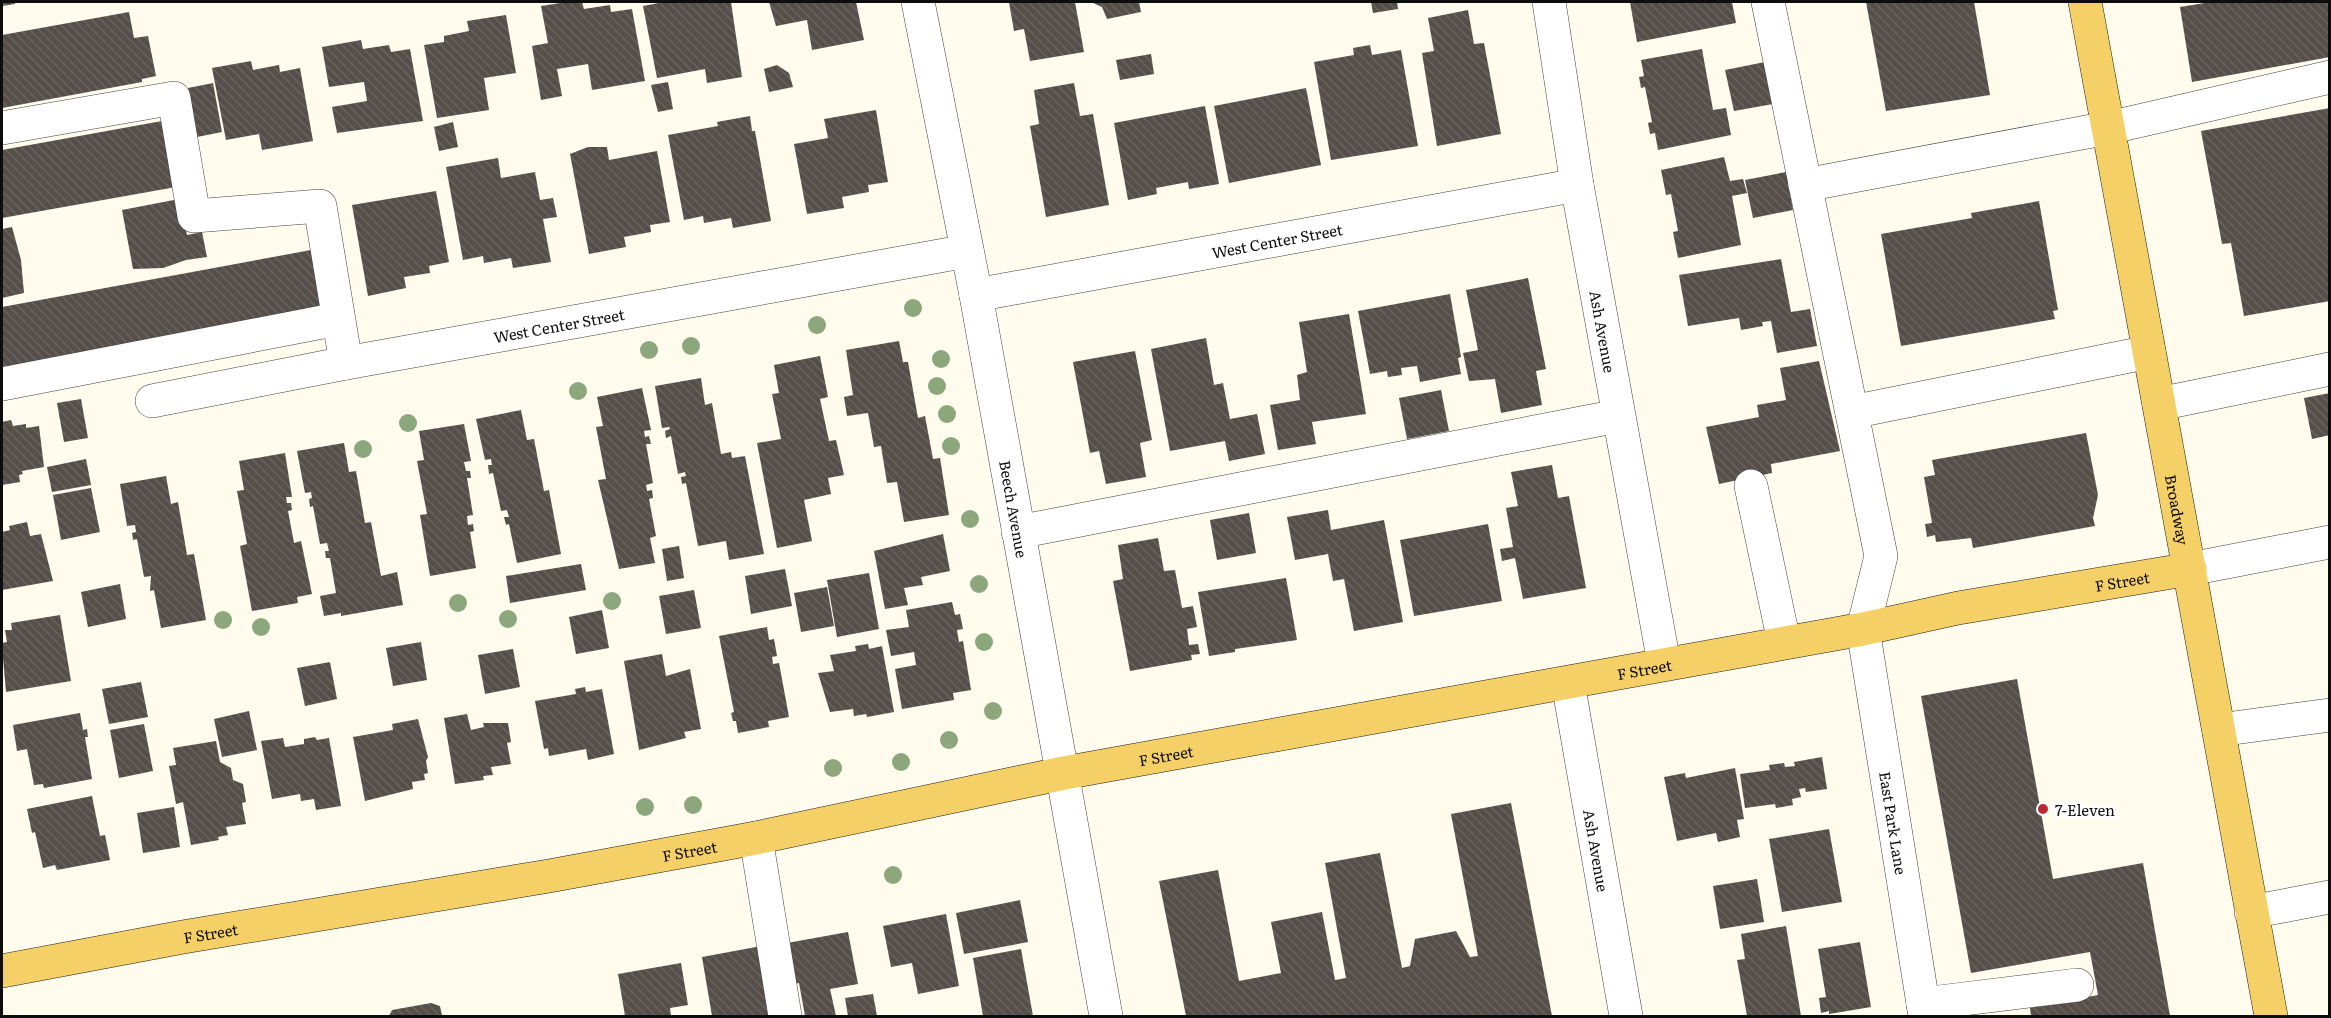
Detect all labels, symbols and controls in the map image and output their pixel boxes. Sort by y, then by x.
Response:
street label: West Center Street [1210,217,1344,263]
street label: Ash Avenue [1585,288,1622,375]
street label: West Center Street [492,302,626,348]
street label: Beech Avenue [994,458,1035,560]
street label: Broadway [2160,472,2196,547]
street label: F Street [2093,565,2151,596]
street label: F Street [1615,652,1673,685]
street label: F Street [1137,738,1195,771]
street label: East Park Lane [1874,770,1914,876]
place label: 7-Eleven [2055,798,2115,821]
marker: 7-Eleven [2036,802,2050,816]
street label: Ash Avenue [1579,807,1616,894]
street label: F Street [660,834,719,867]
street label: F Street [181,917,240,948]

